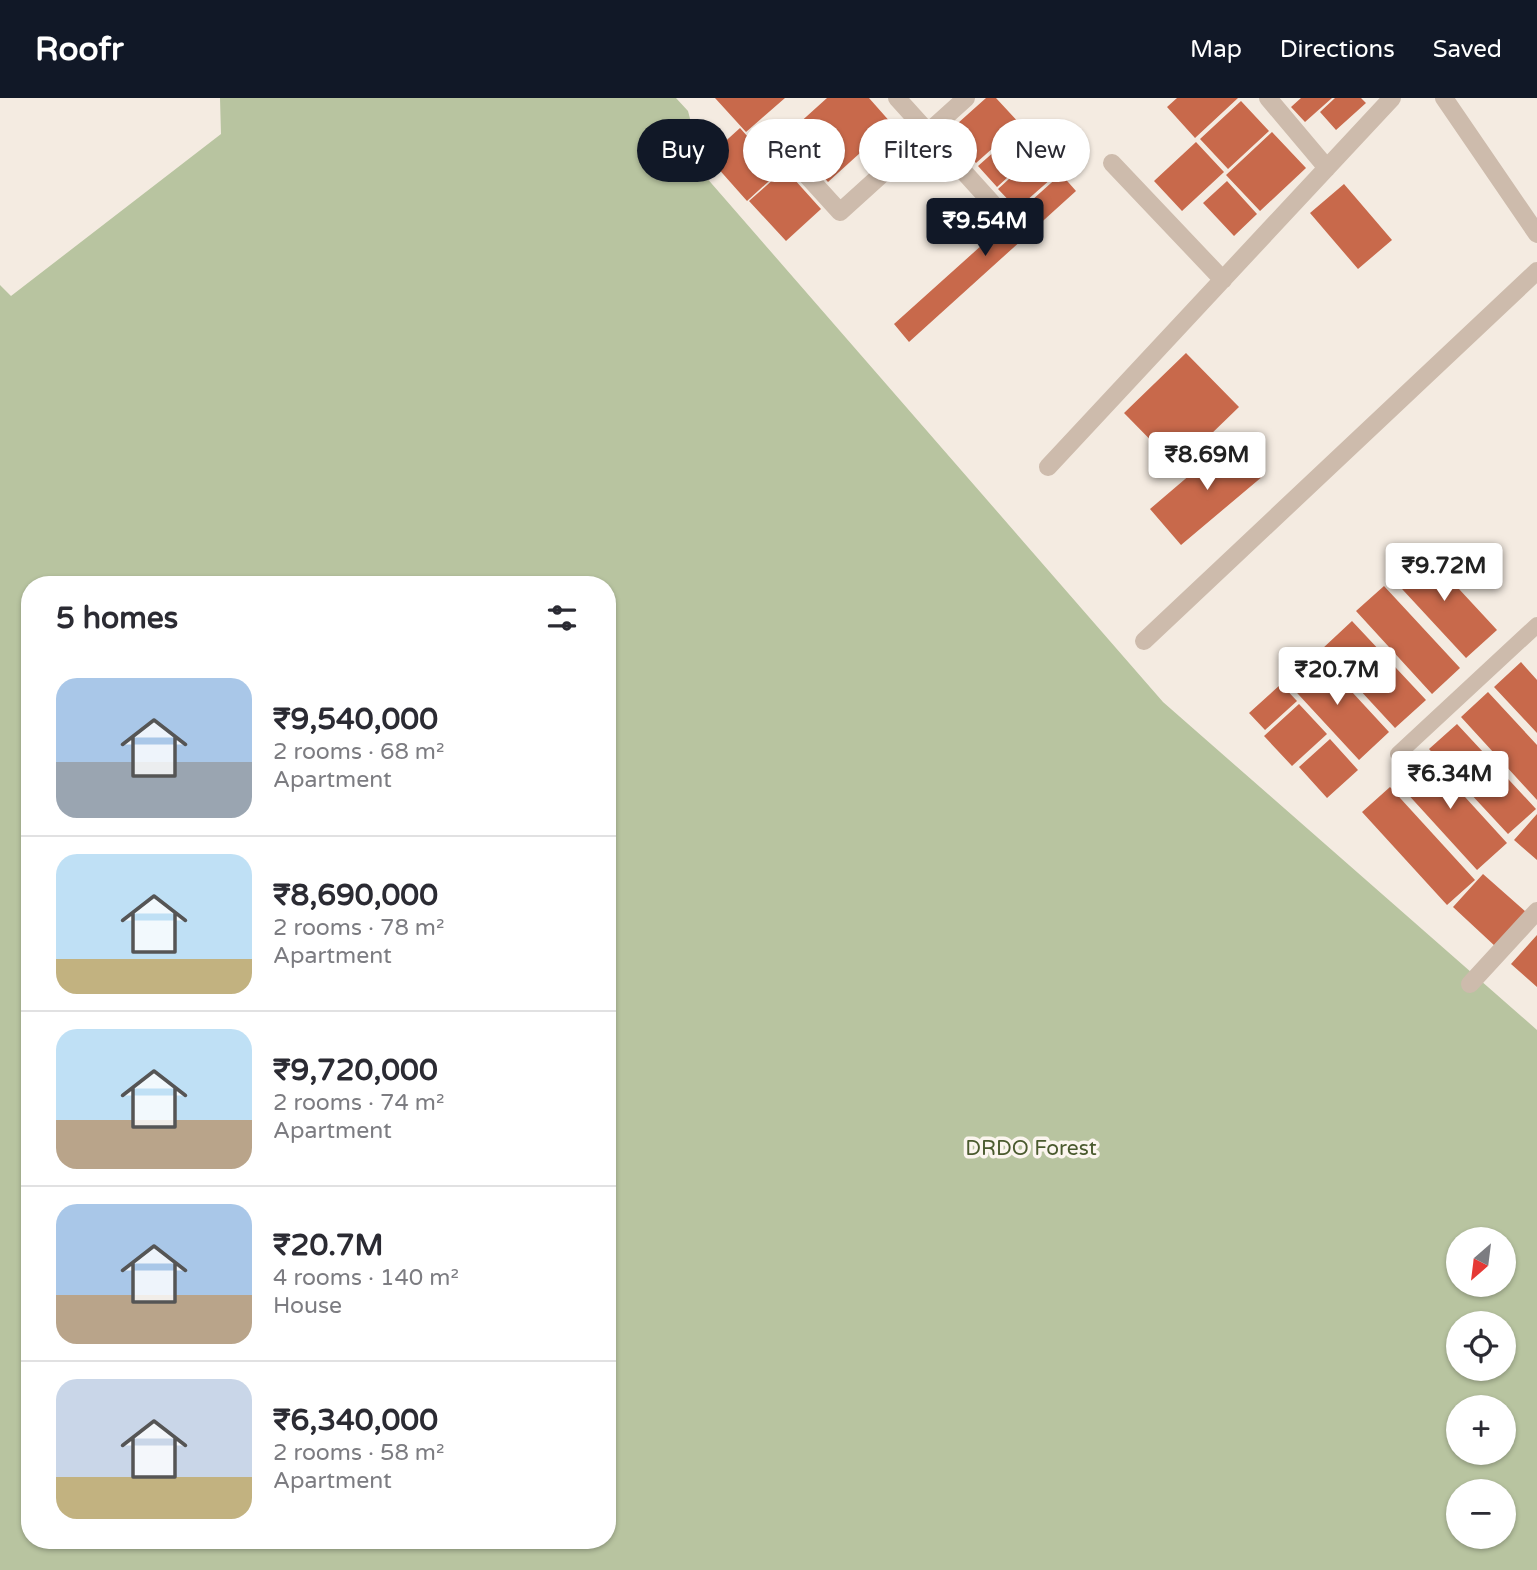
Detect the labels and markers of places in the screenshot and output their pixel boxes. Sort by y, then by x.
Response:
pin: ₹9.54M [928,198,1042,258]
pin: ₹8.69M [1150,432,1264,492]
pin: ₹9.72M [1387,544,1501,603]
pin: ₹20.7M [1280,648,1394,707]
pin: ₹6.34M [1393,752,1507,811]

